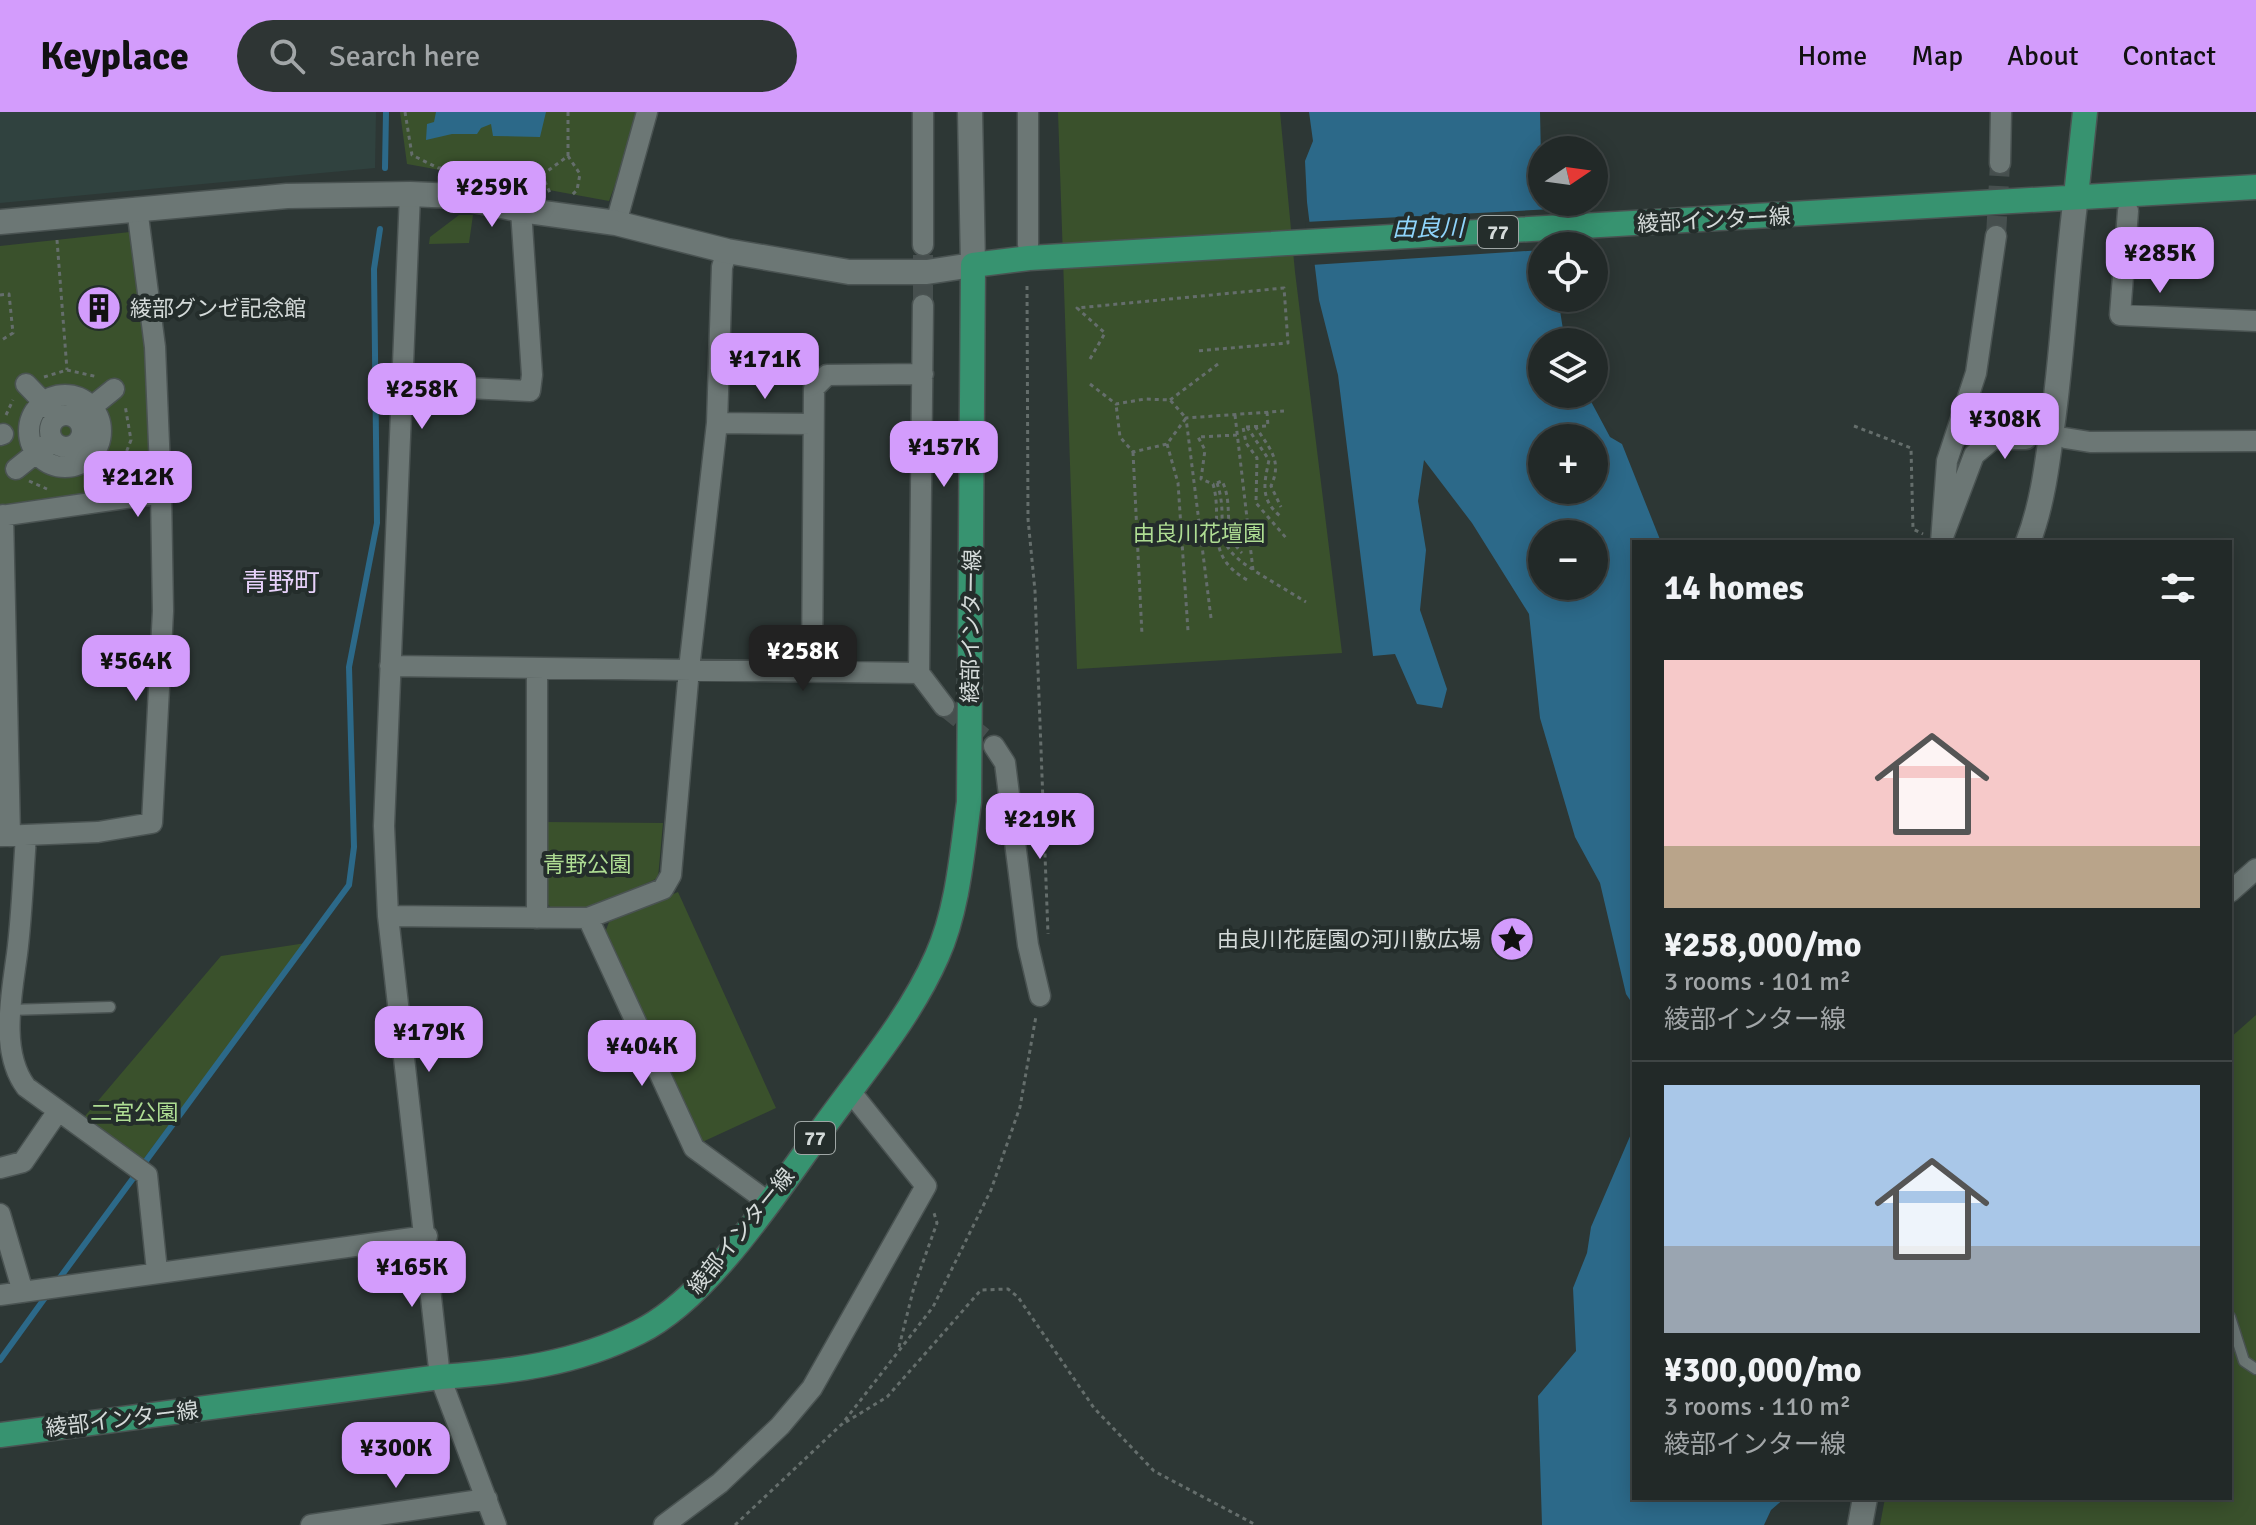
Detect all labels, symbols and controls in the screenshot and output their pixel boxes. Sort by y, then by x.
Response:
search box [237,20,797,92]
text: Keyplace [40,33,189,80]
icon: search [265,34,309,78]
text: Search here [329,38,480,75]
text: Home [1798,39,1867,73]
text: Map [1911,39,1963,73]
text: About [2007,39,2079,73]
text: Contact [2123,39,2216,73]
north arrow [1528,136,1608,216]
map controls [1528,136,1608,600]
pin: ¥259K [436,161,548,229]
text: ¥259K [456,171,528,203]
street label: 綾部インター線 [1636,202,1792,238]
water label: 由良川 [1392,213,1467,243]
road number: 77 [1478,216,1518,248]
pin: ¥285K [2104,227,2216,295]
button: locate [1528,232,1608,312]
text: ¥285K [2124,237,2196,269]
building icon: 綾部グンゼ記念館 [75,284,123,332]
place label: 綾部グンゼ記念館 [130,295,306,322]
button: layers [1528,328,1608,408]
pin: ¥171K [709,333,821,401]
text: ¥171K [729,343,801,375]
pin: ¥258K [366,363,478,431]
text: ¥258K [386,373,458,405]
pin: ¥308K [1949,393,2061,461]
text: ¥308K [1969,403,2041,435]
pin: ¥157K [888,421,1000,489]
button: + [1528,424,1608,504]
text: ¥157K [908,431,980,463]
pin: ¥212K [82,451,194,519]
text: ¥212K [102,461,174,493]
park label: 由良川花壇園 [1133,520,1265,547]
button: − [1528,520,1608,600]
street label: 綾部インター線 [956,549,986,703]
icon: filters [2156,566,2200,610]
district label: 青野町 [242,567,320,599]
text: 14 homes [1664,567,1804,609]
pin: ¥258K [747,625,859,693]
pin: ¥564K [80,635,192,703]
text: ¥258K [767,635,839,667]
text: ¥564K [100,645,172,677]
icon: home [1860,712,2004,856]
pin: ¥219K [984,793,1096,861]
text: ¥219K [1004,803,1076,835]
park label: 青野公園 [543,851,631,878]
place icon: 由良川花庭園の河川敷広場 [1488,915,1536,963]
text: ¥258,000/mo [1664,924,1862,966]
place label: 由良川花庭園の河川敷広場 [1217,926,1481,953]
text: 3 rooms · 101 m² [1664,966,1851,998]
text: 綾部インター線 [1664,1004,1846,1036]
pin: ¥179K [373,1006,485,1074]
text: ¥179K [393,1016,465,1048]
pin: ¥404K [586,1020,698,1088]
text: ¥404K [606,1030,678,1062]
park label: 二宮公園 [90,1099,178,1126]
road number: 77 [795,1122,835,1154]
icon: home [1860,1137,2004,1281]
street label: 綾部インター線 [682,1163,800,1299]
pin: ¥165K [356,1241,468,1309]
text: ¥165K [376,1251,448,1283]
text: ¥300,000/mo [1664,1349,1862,1391]
text: 3 rooms · 110 m² [1664,1391,1851,1423]
street label: 綾部インター線 [44,1396,200,1442]
pin: ¥300K [340,1422,452,1490]
text: 綾部インター線 [1664,1429,1846,1461]
text: ¥300K [360,1432,432,1464]

